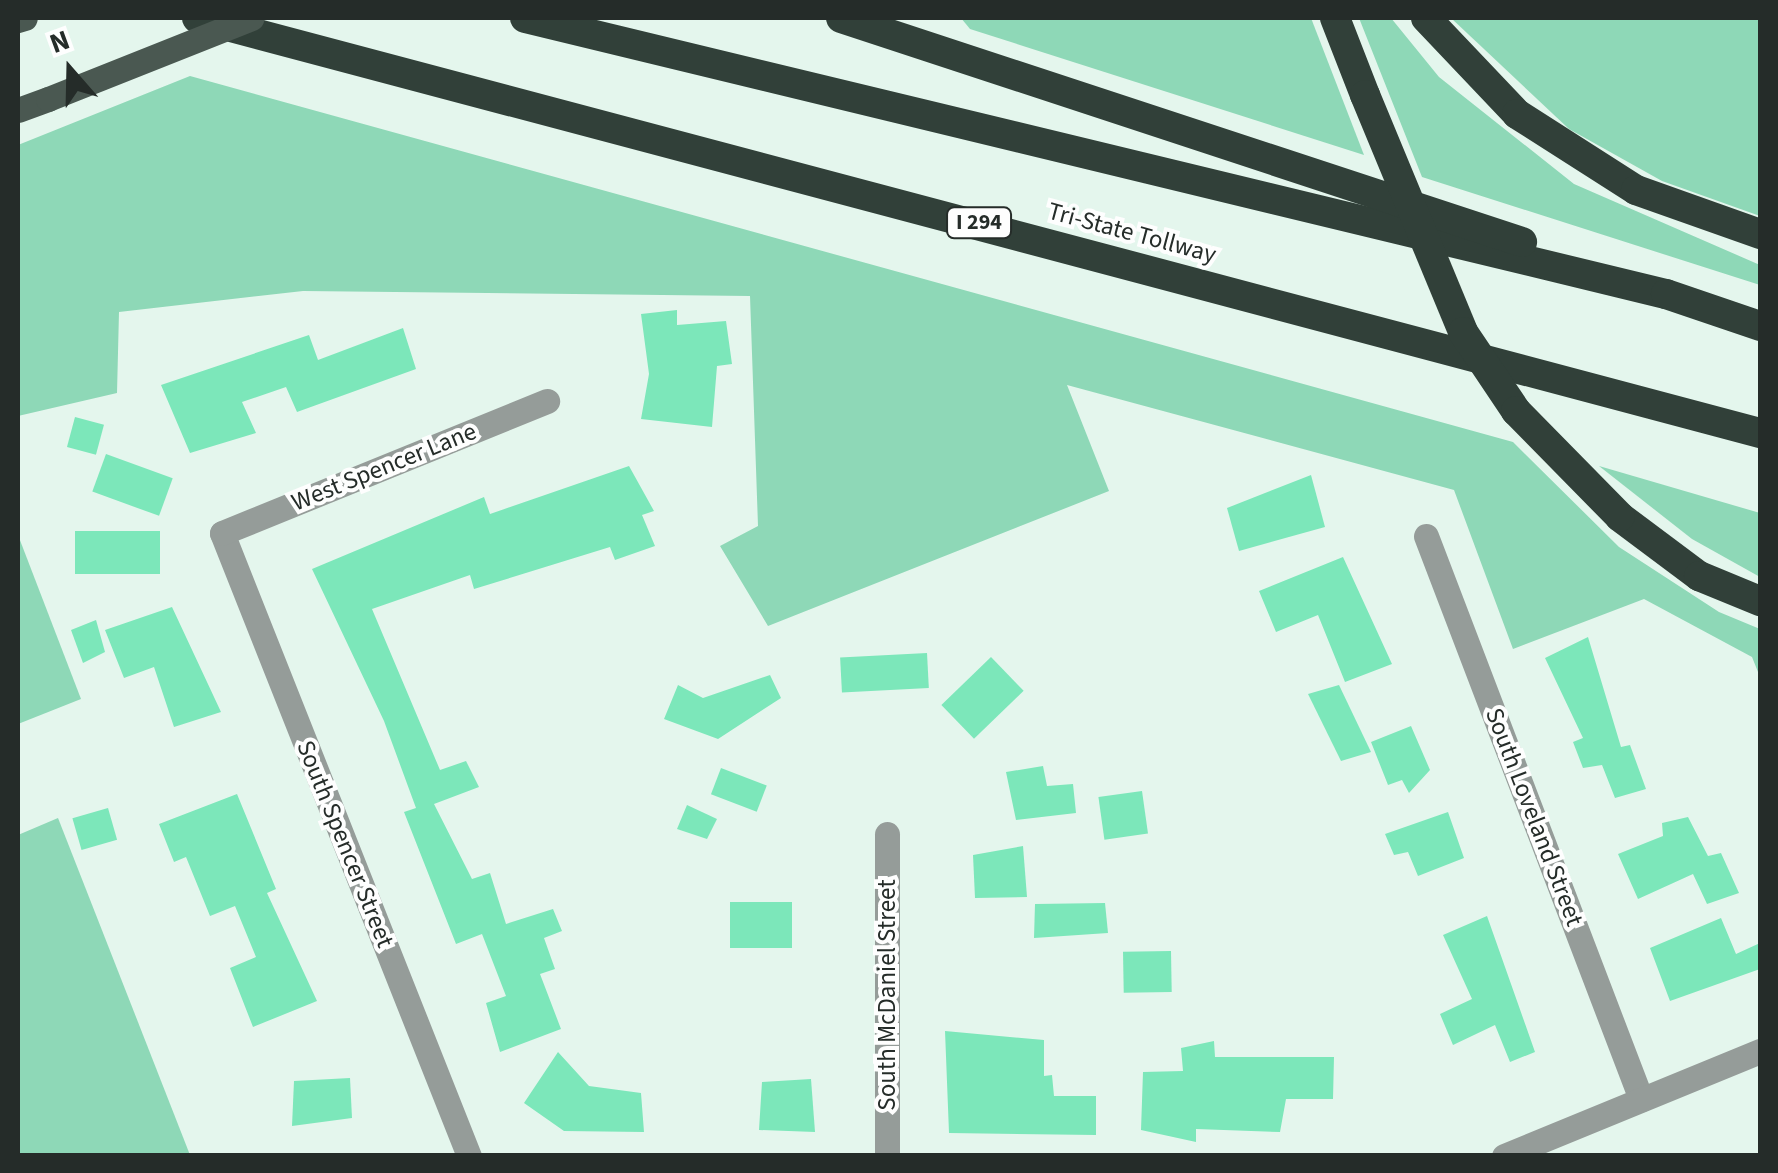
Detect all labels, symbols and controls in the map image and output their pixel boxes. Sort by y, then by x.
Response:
north arrow [20,20,120,120]
text: N [44,20,75,64]
street label: Tri-State Tollway [1045,196,1219,270]
road number: I 294 [944,206,1014,240]
street label: West Spencer Lane [287,416,481,518]
street label: South Loveland Street [1479,704,1589,930]
street label: South Spencer Street [290,736,400,952]
street label: South McDaniel Street [872,879,902,1111]

